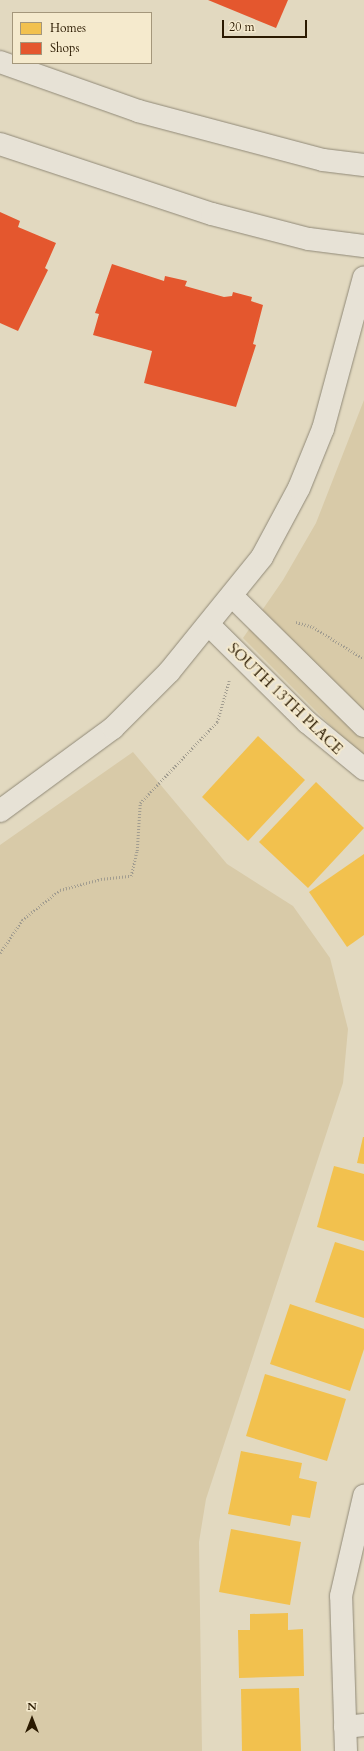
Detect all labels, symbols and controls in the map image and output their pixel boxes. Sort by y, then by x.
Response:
legend [12,12,152,64]
scale bar [224,12,309,38]
text: 20 m [229,19,255,35]
text: Homes [50,20,86,36]
text: Shops [50,40,79,56]
street label: SOUTH 13TH PLACE [224,640,346,758]
north arrow [12,1699,52,1739]
text: N [27,1699,37,1714]

